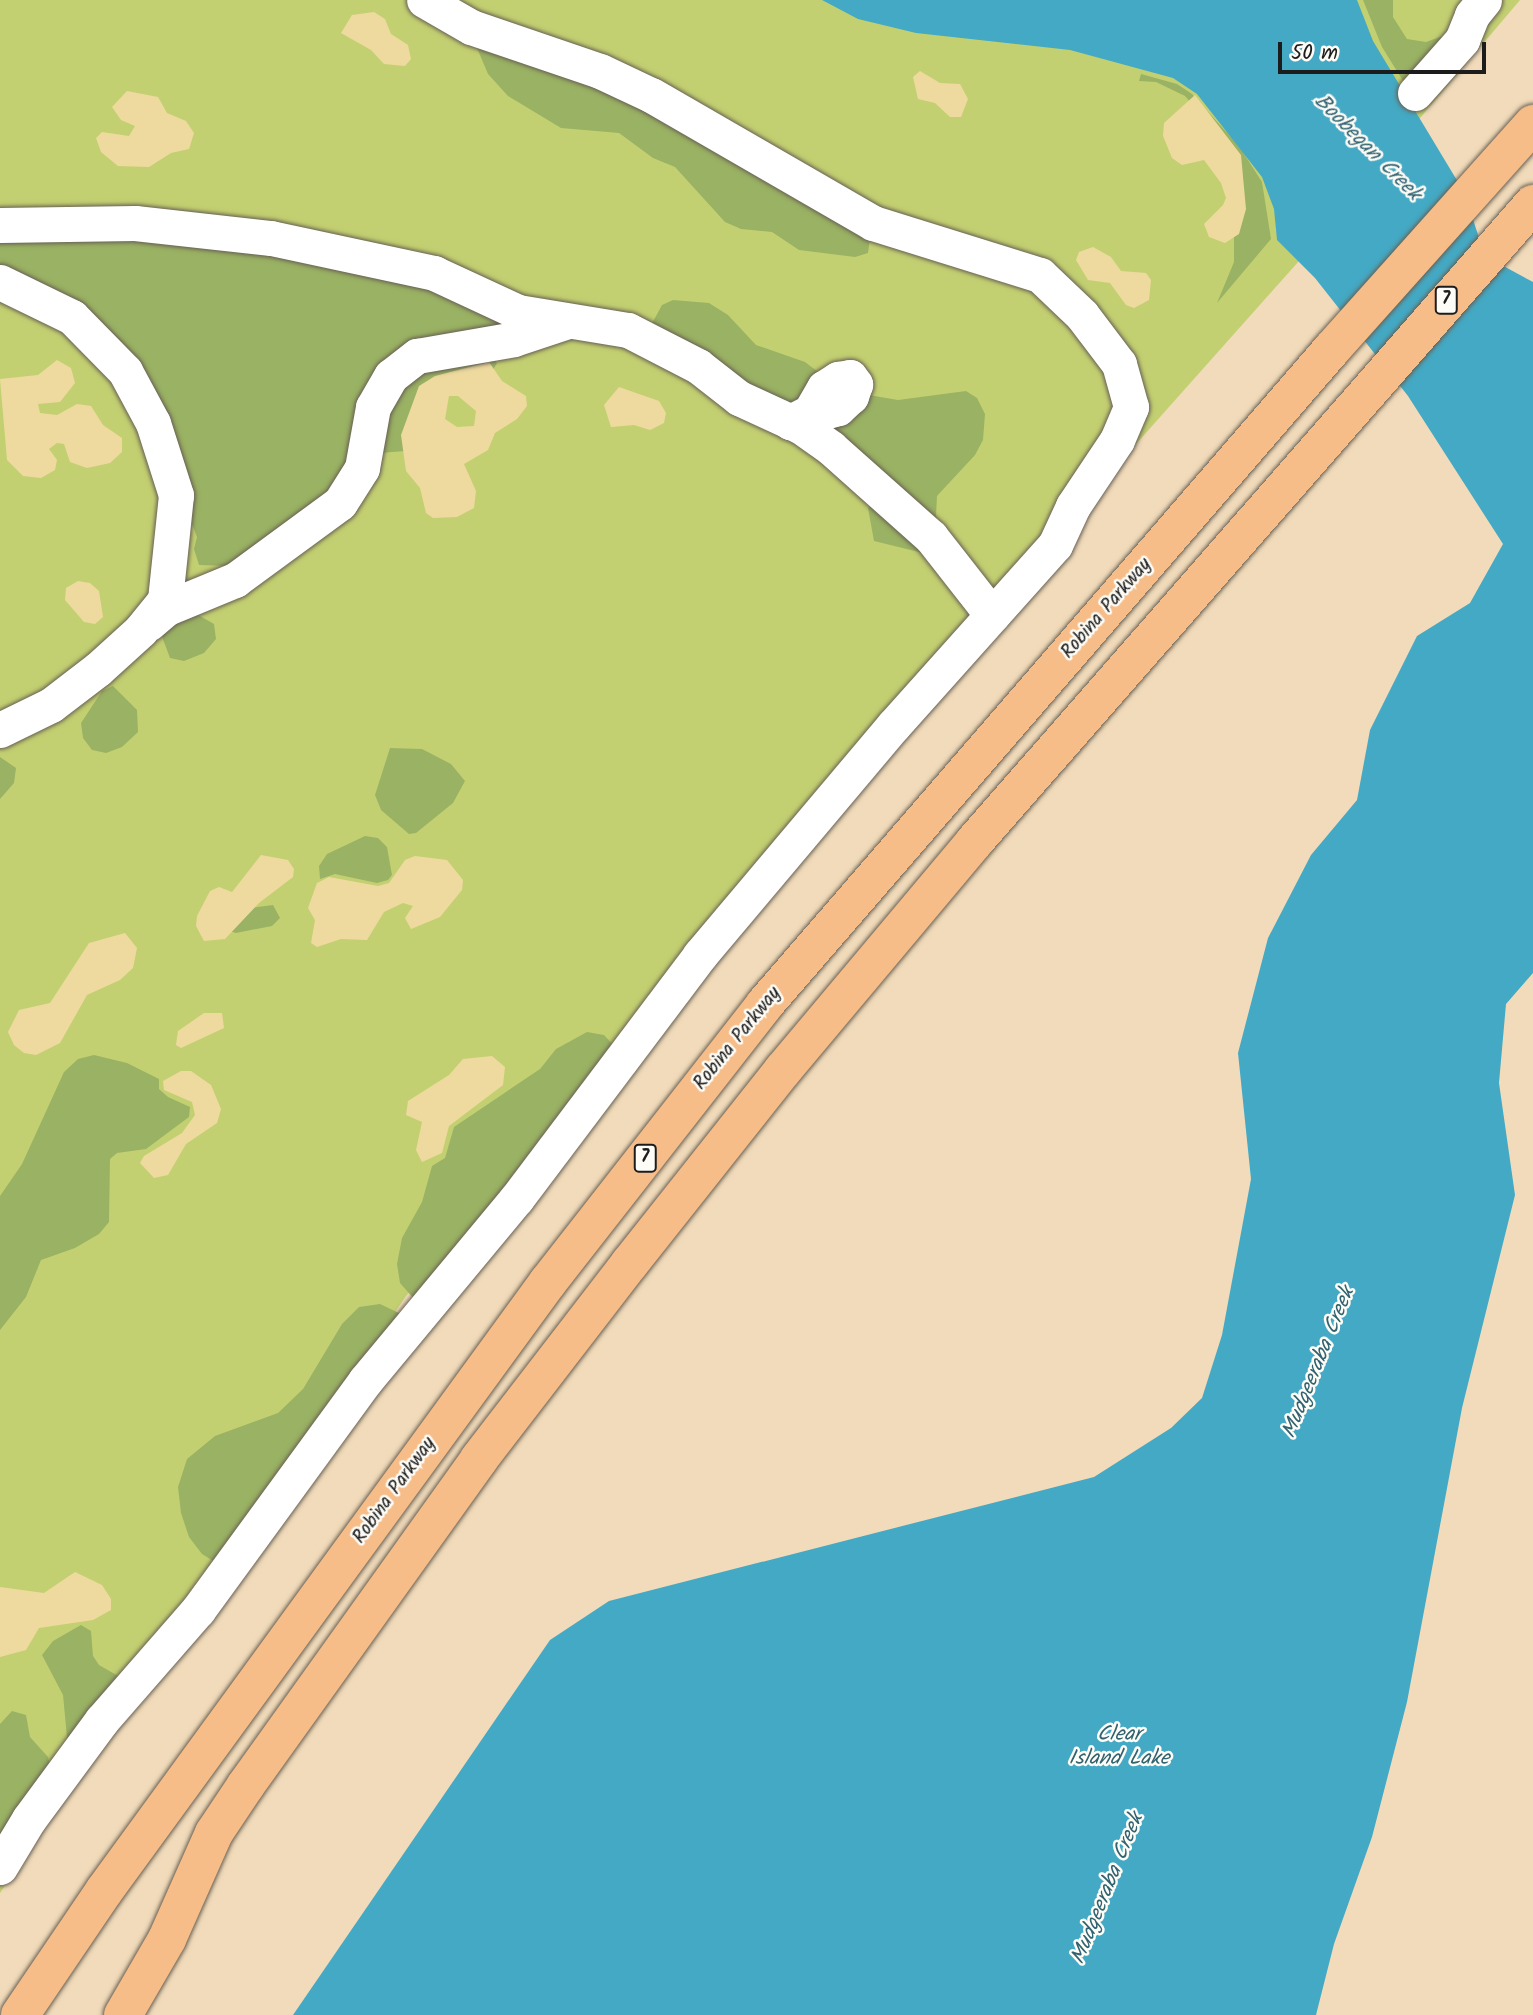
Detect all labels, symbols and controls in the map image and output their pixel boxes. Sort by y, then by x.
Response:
scale bar [1281,28,1489,72]
text: 50 m [1291,37,1338,70]
water label: Boobegan Creek [1308,89,1426,207]
road number: 7 [1434,286,1458,314]
street label: Robina Parkway [1057,554,1157,664]
street label: Robina Parkway [690,983,786,1095]
road number: 7 [633,1143,657,1172]
water label: Mudgeeraba Creek [1277,1284,1361,1442]
street label: Robina Parkway [349,1433,441,1549]
water label: Clear Island Lake [1068,1722,1170,1772]
water label: Mudgeeraba Creek [1066,1810,1150,1968]

